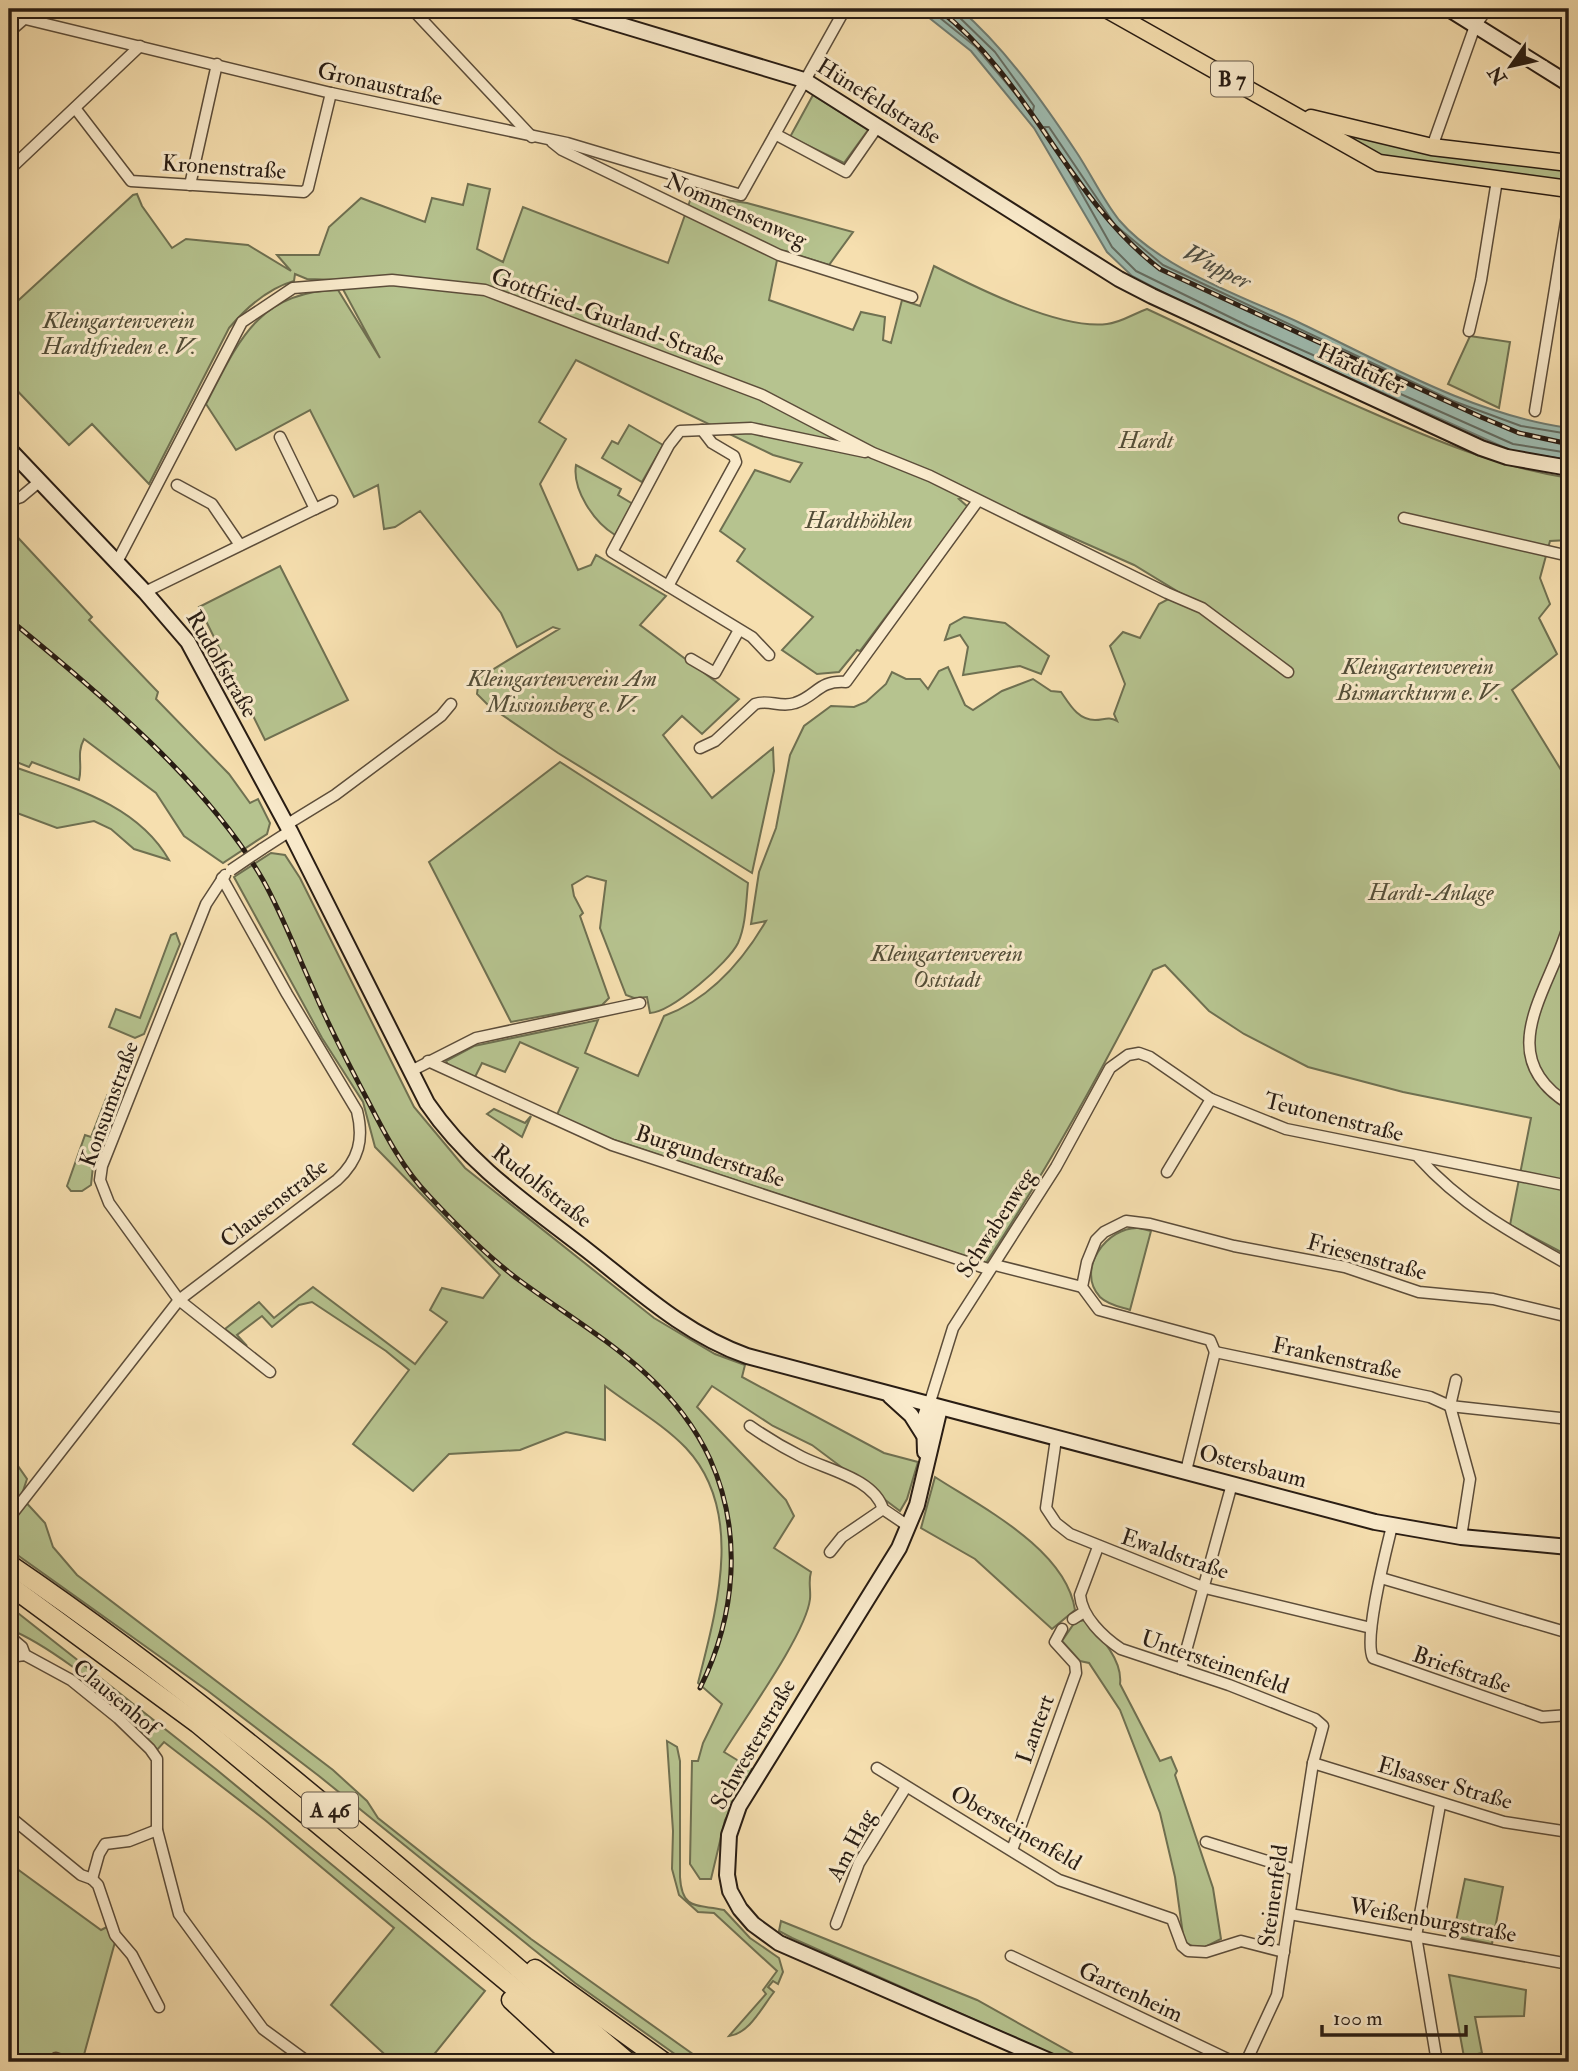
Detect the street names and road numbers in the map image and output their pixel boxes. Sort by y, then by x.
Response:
street label: Hünefeldstraße [811,51,947,151]
street label: Gronaustraße [315,56,446,113]
road number: B 7 [1211,62,1253,96]
street label: Kronenstraße [161,148,287,186]
street label: Nommensenweg [661,166,812,254]
street label: Gottfried-Gurland-Straße [487,261,729,373]
street label: Hardtufer [1313,336,1410,402]
street label: Rudolfstraße [180,605,265,723]
street label: Konsumstraße [73,1037,145,1171]
street label: Teutonenstraße [1261,1086,1407,1148]
street label: Burgunderstraße [632,1118,789,1194]
street label: Rudolfstraße [486,1138,598,1234]
street label: Clausenstraße [214,1152,334,1254]
street label: Schwabenweg [950,1162,1043,1283]
street label: Friesenstraße [1304,1227,1430,1287]
street label: Frankenstraße [1270,1330,1405,1386]
street label: Ostersbaum [1196,1438,1310,1494]
street label: Ewaldstraße [1117,1522,1233,1586]
street label: Untersteinenfeld [1137,1623,1293,1701]
street label: Briefstraße [1409,1640,1515,1700]
street label: Clausenhof [67,1652,168,1744]
street label: Schwesterstraße [704,1673,802,1815]
street label: Lantert [1009,1691,1061,1767]
street label: Elsasser Straße [1374,1750,1516,1816]
street label: Obersteinenfeld [945,1779,1087,1877]
road number: A 46 [302,1792,358,1828]
street label: Am Hag [820,1804,882,1887]
street label: Steinenfeld [1251,1843,1295,1949]
street label: Weißenburgstraße [1346,1891,1519,1949]
street label: Gartenheim [1074,1955,1188,2029]

